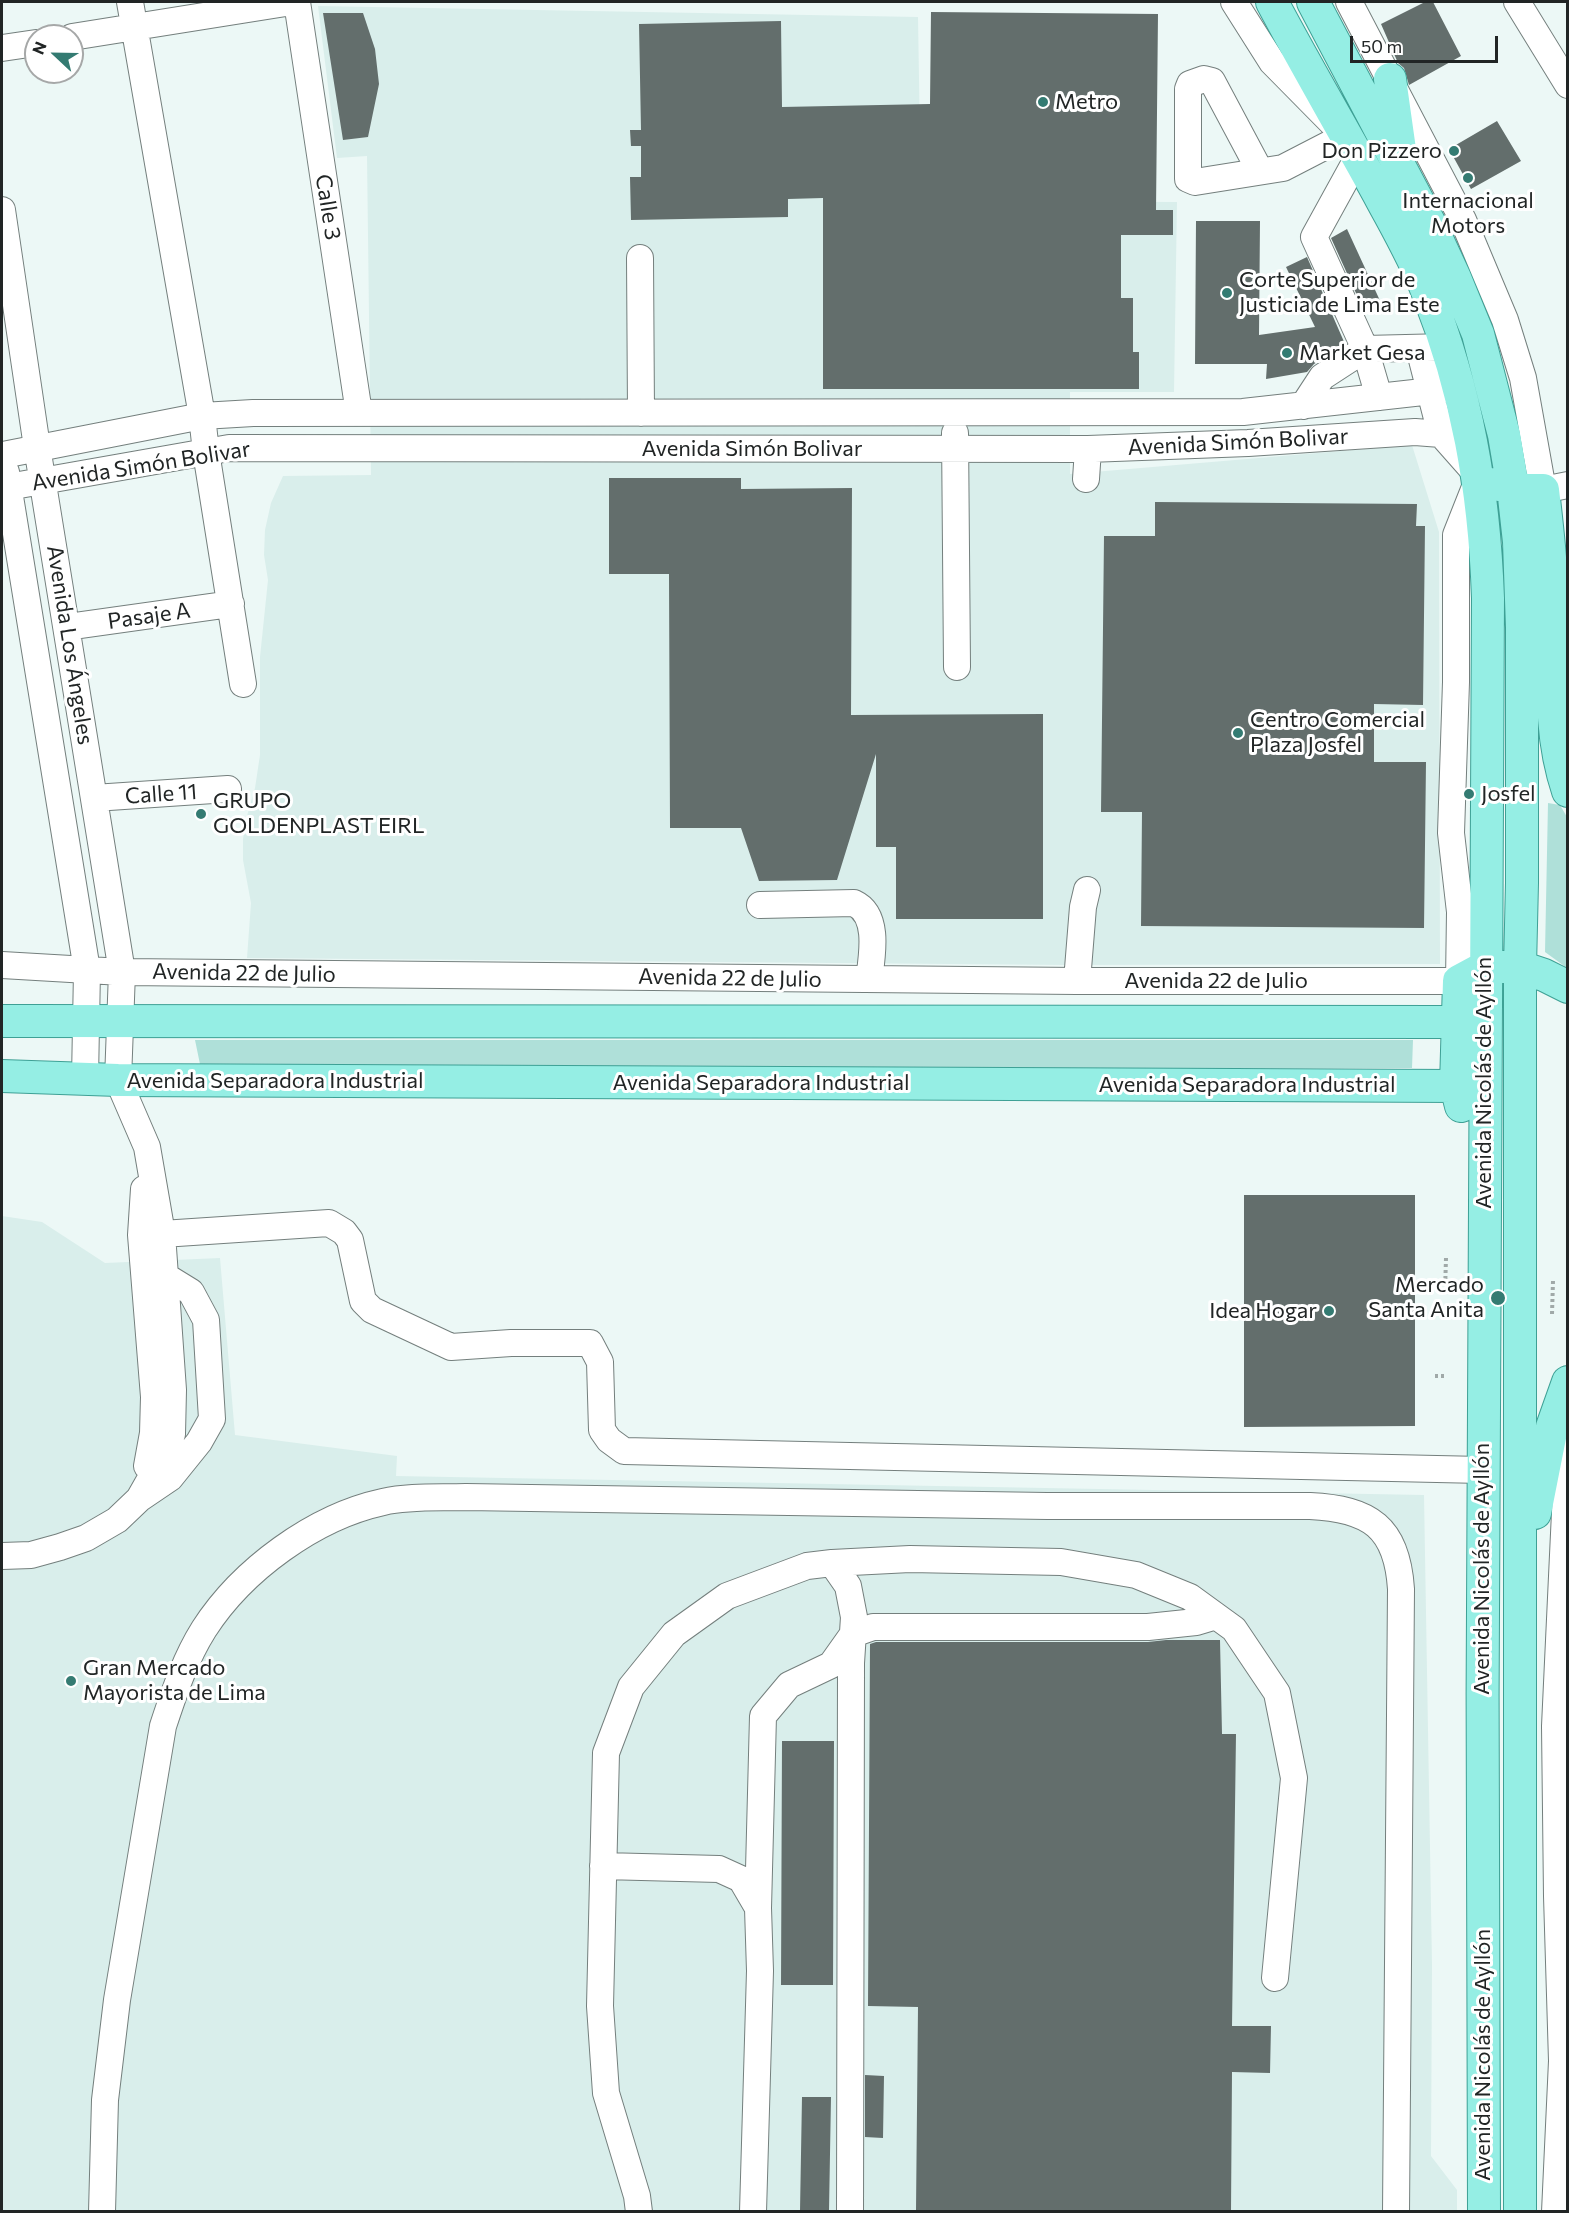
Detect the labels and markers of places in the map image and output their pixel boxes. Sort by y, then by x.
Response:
place label: Metro [1055,89,1118,115]
marker: Metro [1036,95,1050,109]
place label: Don Pizzero [1321,138,1442,164]
marker: Don Pizzero [1447,144,1461,158]
marker: Internacional Motors [1461,171,1475,185]
place label: Internacional Motors [1402,188,1534,240]
place label: Corte Superior de Justicia de Lima Este [1239,267,1440,318]
marker: Corte Superior de Justicia de Lima Este [1220,286,1234,300]
place label: Market Gesa [1299,340,1425,366]
marker: Market Gesa [1280,346,1294,360]
place label: Centro Comercial Plaza Josfel [1250,707,1425,758]
marker: Centro Comercial Plaza Josfel [1231,726,1245,740]
place label: Josfel [1481,781,1536,807]
marker: Josfel [1462,787,1476,801]
place label: GRUPO GOLDENPLAST EIRL [213,788,425,840]
marker: GRUPO GOLDENPLAST EIRL [194,807,208,821]
place label: Mercado Santa Anita [1368,1272,1484,1324]
marker: Mercado Santa Anita [1489,1289,1507,1307]
place label: Idea Hogar [1209,1298,1317,1324]
marker: Idea Hogar [1322,1304,1336,1318]
place label: Gran Mercado Mayorista de Lima [83,1655,266,1706]
marker: Gran Mercado Mayorista de Lima [64,1674,78,1688]

